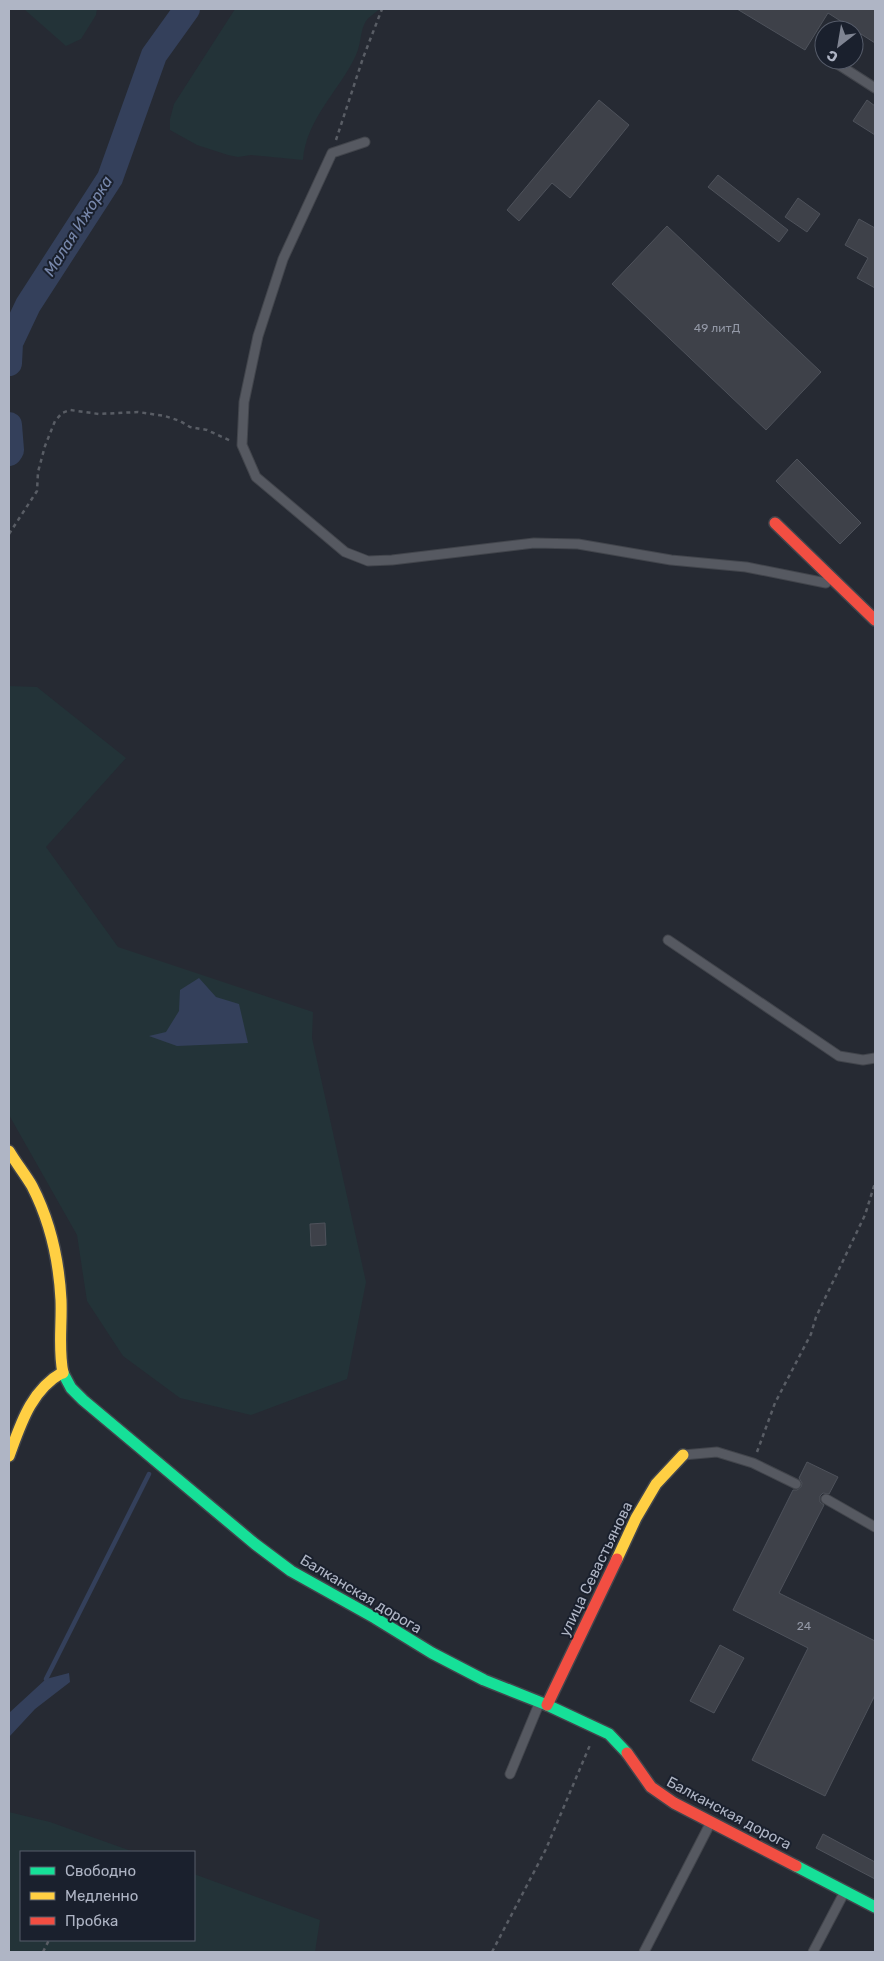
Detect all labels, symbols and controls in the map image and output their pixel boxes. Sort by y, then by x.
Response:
north arrow [814,20,864,70]
text: С [824,46,841,66]
water label: Малая Ижорка [40,172,116,280]
house number: 49 литД [694,321,741,335]
street label: улица Севастьянова [555,1499,637,1639]
street label: Балканская дорога [297,1551,425,1637]
house number: 24 [797,1619,812,1633]
street label: Балканская дорога [664,1773,794,1853]
legend [20,1851,195,1941]
text: Свободно [65,1862,136,1880]
text: Медленно [65,1887,138,1905]
text: Пробка [65,1912,118,1930]

